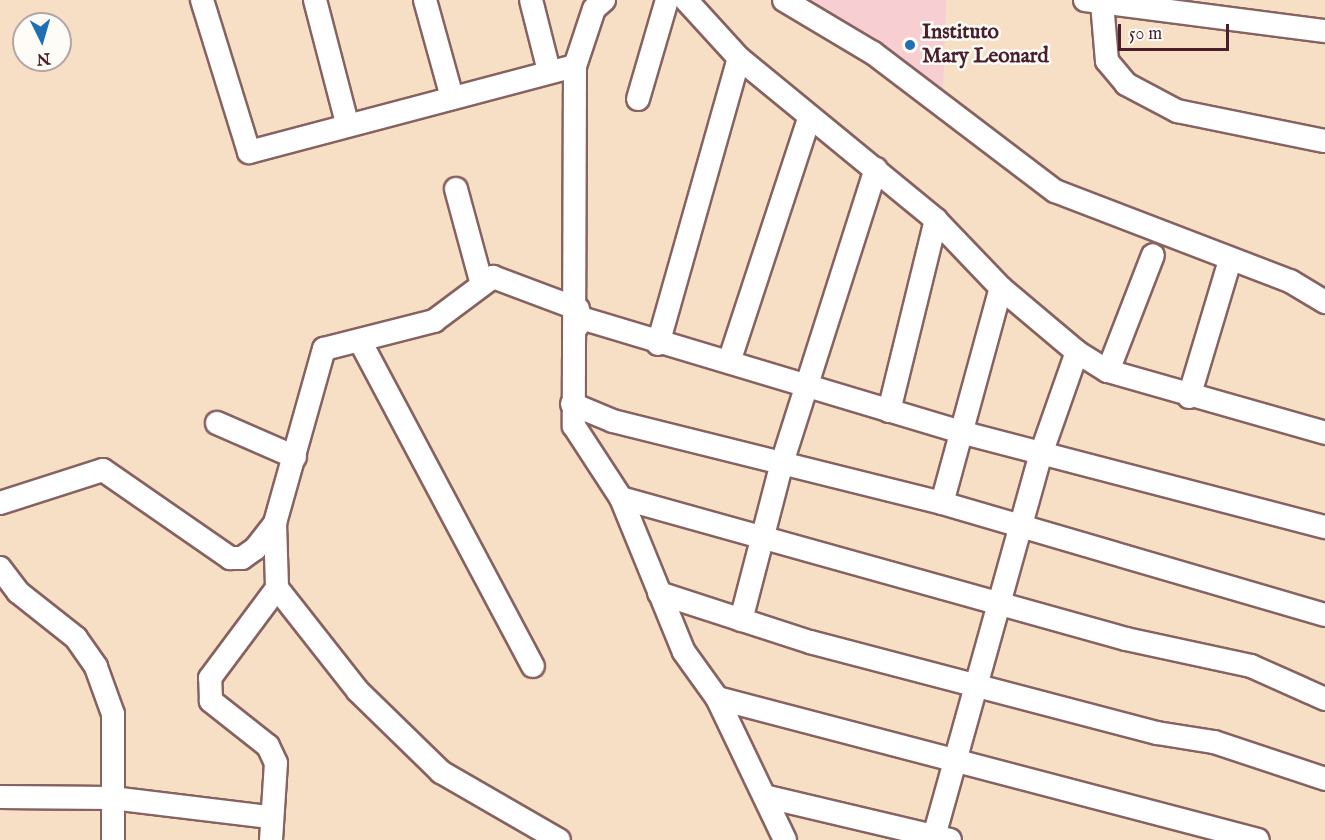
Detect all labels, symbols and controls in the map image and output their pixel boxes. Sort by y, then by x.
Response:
north arrow [12,12,72,72]
scale bar [1121,12,1232,50]
place label: Instituto Mary Leonard [922,20,1049,70]
text: 50 m [1129,23,1162,46]
marker: Instituto Mary Leonard [903,38,917,52]
text: N [36,47,51,69]

